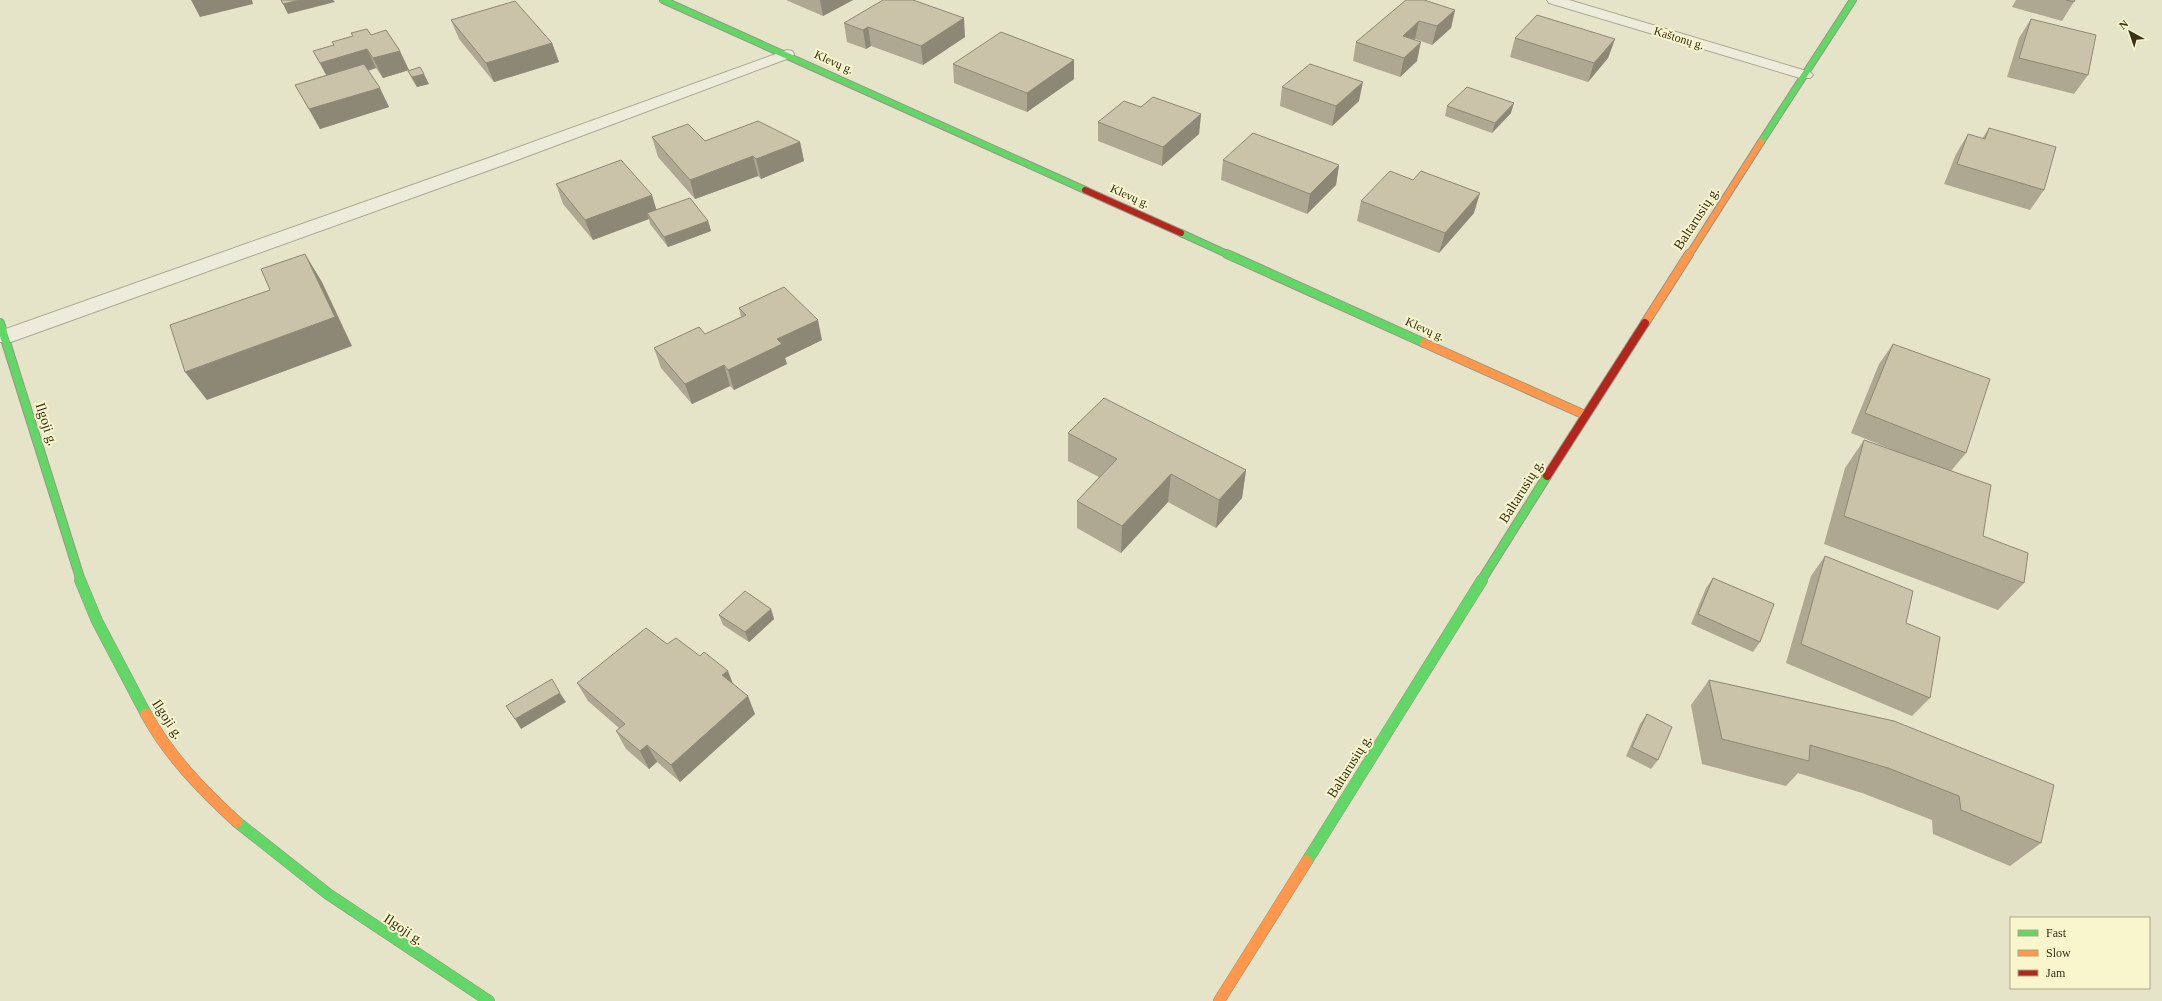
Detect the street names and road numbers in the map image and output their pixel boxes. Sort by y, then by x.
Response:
street label: Kaštonų g. [1652,24,1706,52]
street label: Klevų g. [812,47,856,77]
street label: Klevų g. [1108,181,1152,211]
street label: Baltarusių g. [1671,184,1722,252]
street label: Klevų g. [1403,314,1447,344]
street label: Ilgoji g. [33,401,61,448]
street label: Baltarusių g. [1496,457,1547,526]
street label: Ilgoji g. [149,697,186,742]
street label: Baltarusių g. [1324,732,1375,801]
street label: Ilgoji g. [381,911,426,948]

